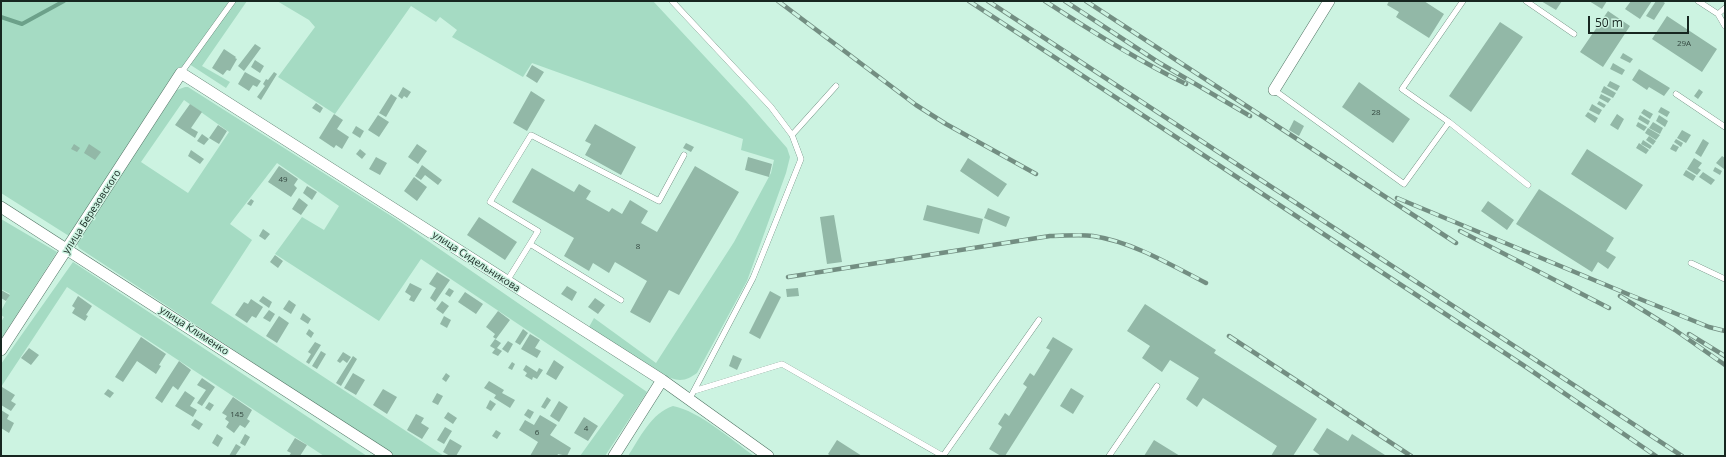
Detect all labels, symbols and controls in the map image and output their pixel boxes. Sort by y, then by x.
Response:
scale bar [1590,8,1691,34]
text: 50 m [1595,14,1623,31]
house number: 29А [1677,39,1691,49]
house number: 28 [1371,108,1381,118]
street label: улица Березовского [60,168,124,256]
house number: 49 [278,175,288,185]
street label: улица Сидельникова [430,229,522,295]
house number: 8 [636,242,640,252]
street label: улица Клименко [157,304,231,358]
house number: 145 [230,410,244,420]
house number: 4 [584,424,588,434]
house number: 6 [535,428,539,438]

